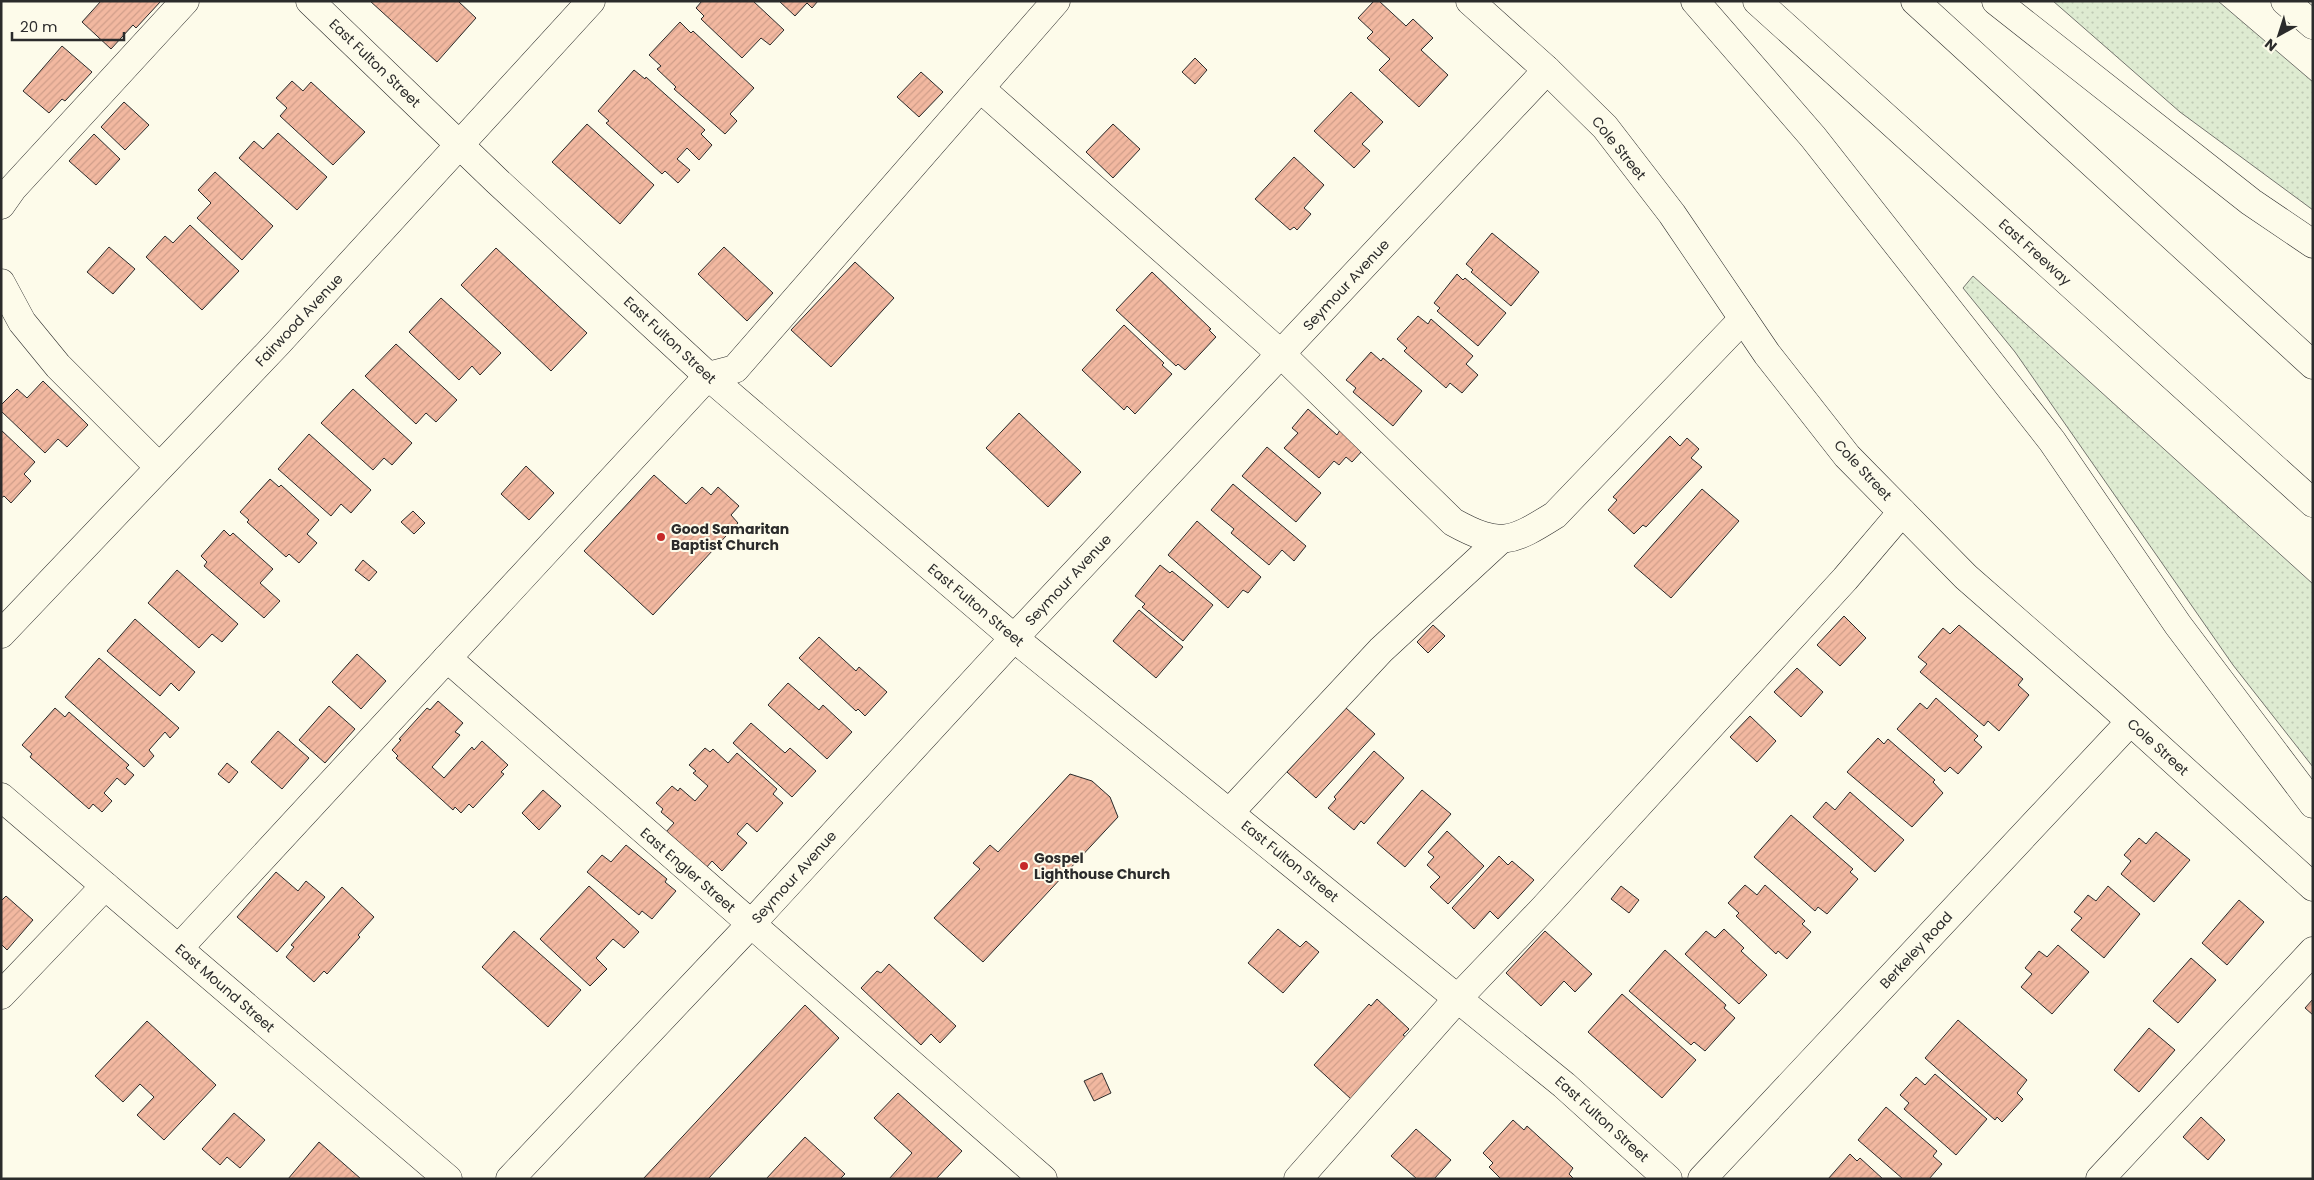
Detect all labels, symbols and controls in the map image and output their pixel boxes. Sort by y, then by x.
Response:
scale bar [12,10,125,42]
north arrow [2254,10,2304,60]
street label: East Fulton Street [325,14,425,112]
text: 20 m [20,16,58,37]
text: N [2260,34,2281,56]
street label: Cole Street [1587,112,1651,184]
street label: East Freeway [1994,214,2076,290]
street label: Seymour Avenue [1298,235,1394,335]
street label: Fairwood Avenue [251,269,348,371]
street label: East Fulton Street [619,292,721,388]
street label: Cole Street [1830,435,1896,505]
place label: Good Samaritan Baptist Church [671,519,789,555]
street label: Seymour Avenue [1020,530,1116,630]
marker: Good Samaritan Baptist Church [655,531,667,543]
street label: East Fulton Street [924,559,1028,651]
street label: Cole Street [2123,714,2193,780]
street label: East Fulton Street [1237,815,1343,907]
street label: East Engler Street [636,823,740,917]
street label: Seymour Avenue [747,826,841,928]
place label: Gospel Lighthouse Church [1034,848,1170,884]
marker: Gospel Lighthouse Church [1018,860,1030,872]
street label: Berkeley Road [1875,907,1957,993]
street label: East Mound Street [171,939,279,1037]
street label: East Fulton Street [1551,1071,1653,1167]

